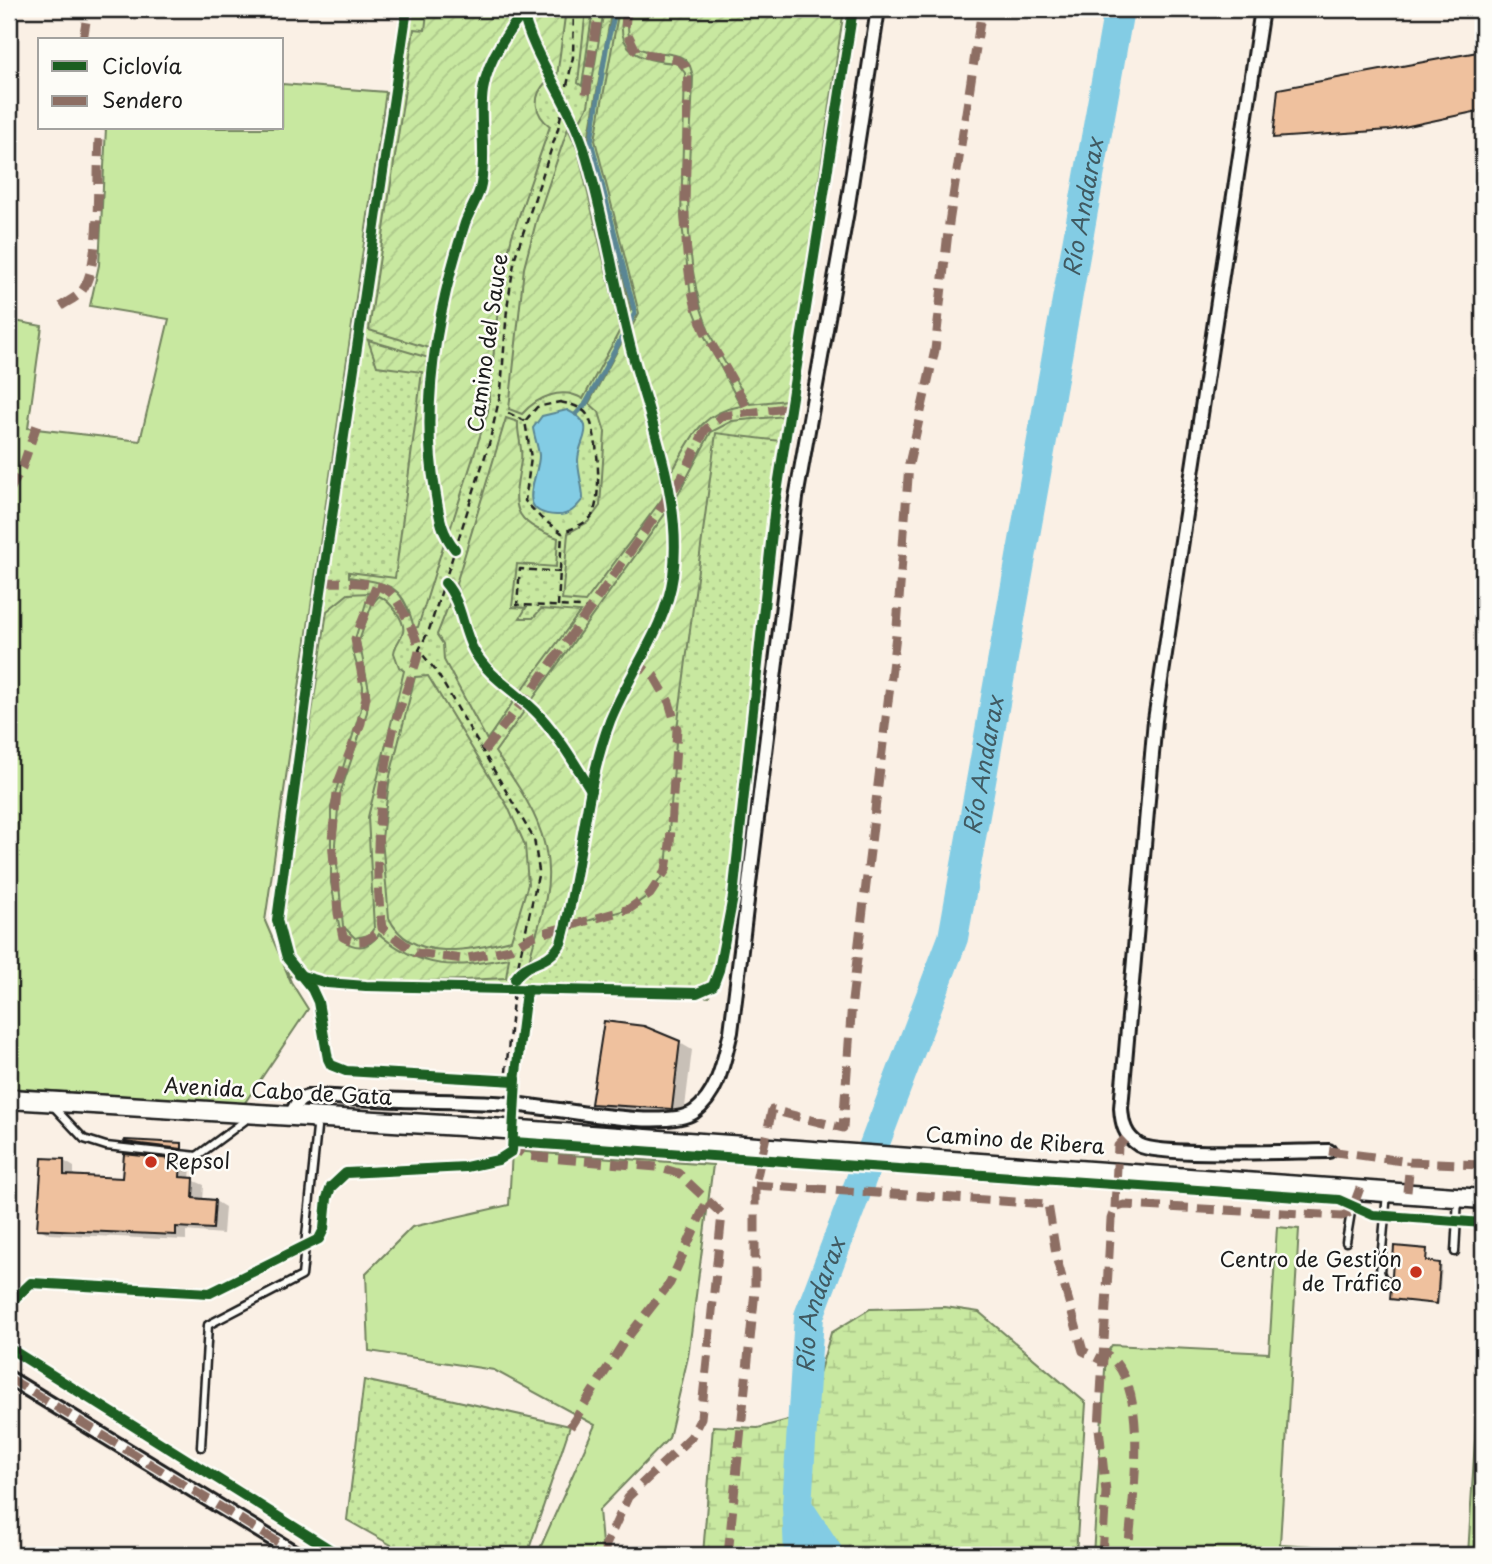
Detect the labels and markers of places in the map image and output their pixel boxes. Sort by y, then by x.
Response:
place label: Repsol [165,1144,230,1176]
marker: Repsol [143,1154,159,1170]
place label: Centro de Gestión de Tráfico [1220,1242,1402,1298]
marker: Centro de Gestión de Tráfico [1408,1264,1424,1280]

